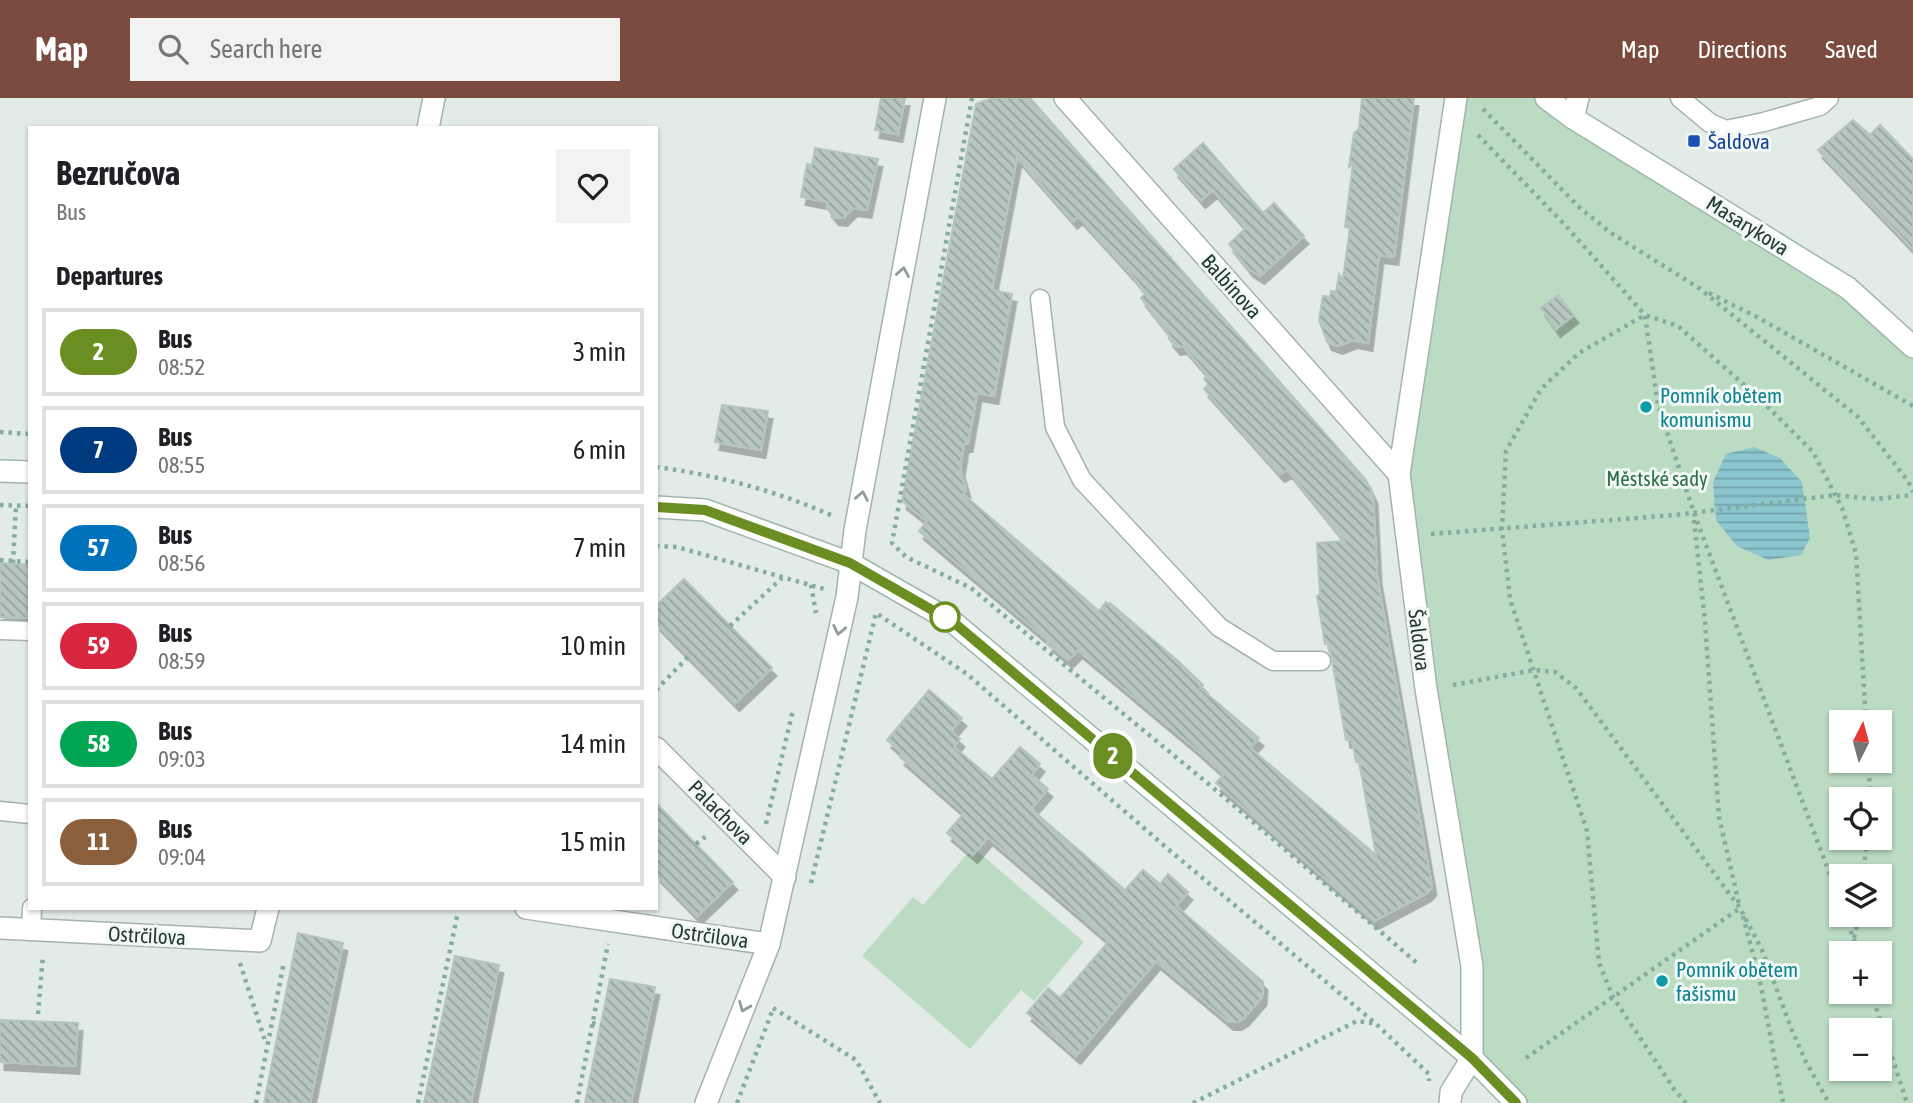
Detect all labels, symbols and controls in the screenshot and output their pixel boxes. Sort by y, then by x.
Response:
search box [130,18,620,81]
text: Map [35,30,88,68]
icon: search [154,30,192,68]
text: Search here [210,34,322,64]
text: Map [1621,36,1659,63]
text: Directions [1697,36,1787,63]
text: Saved [1825,36,1878,63]
place label: Šaldova [1708,129,1770,153]
marker: Šaldova [1686,133,1702,149]
button: heart [556,149,630,223]
text: Bezručova [56,154,180,192]
street label: Masarykova [1702,190,1794,260]
text: Bus [56,199,86,225]
street label: Balbínova [1197,249,1267,323]
text: Departures [56,261,163,291]
one-way arrow [895,266,910,278]
text: Bus [158,324,192,354]
text: 3 min [573,337,626,367]
text: 2 [93,338,104,365]
text: 08:52 [158,354,205,380]
place label: Pomník obětem komunismu [1660,383,1782,431]
marker: Pomník obětem komunismu [1638,399,1654,415]
text: Bus [158,422,192,452]
text: 6 min [573,435,626,465]
text: 7 [93,436,104,463]
text: 08:55 [158,452,205,478]
park label: Městské sady [1606,466,1708,490]
one-way arrow [853,490,868,502]
text: Bus [158,520,192,550]
text: 7 min [573,533,626,563]
text: 57 [87,534,110,561]
text: 08:56 [158,550,205,576]
unlabelled marker [930,602,960,632]
street label: Šaldova [1404,608,1436,672]
text: Bus [158,618,192,648]
one-way arrow [833,624,848,636]
text: 10 min [561,631,626,661]
text: 59 [87,632,110,659]
text: 08:59 [158,648,205,674]
north arrow [1829,710,1892,774]
map controls [1829,710,1892,1081]
text: Bus [158,716,192,746]
text: 14 min [561,729,626,759]
text: 58 [87,730,110,757]
line badge: 2 [1090,733,1136,779]
text: 2 [1107,742,1119,769]
text: 09:03 [158,746,206,772]
street label: Palachova [684,775,758,849]
button: locate [1829,787,1892,850]
text: Bus [158,814,192,844]
text: 15 min [561,827,626,857]
text: 11 [87,828,110,855]
text: 09:04 [158,844,206,870]
button: layers [1829,864,1892,927]
street label: Ostrčilova [670,918,750,952]
street label: Ostrčilova [108,921,186,949]
button: + [1829,941,1892,1004]
place label: Pomník obětem fašismu [1676,957,1798,1005]
marker: Pomník obětem fašismu [1654,973,1670,989]
one-way arrow [738,1000,752,1012]
button: − [1829,1018,1892,1081]

